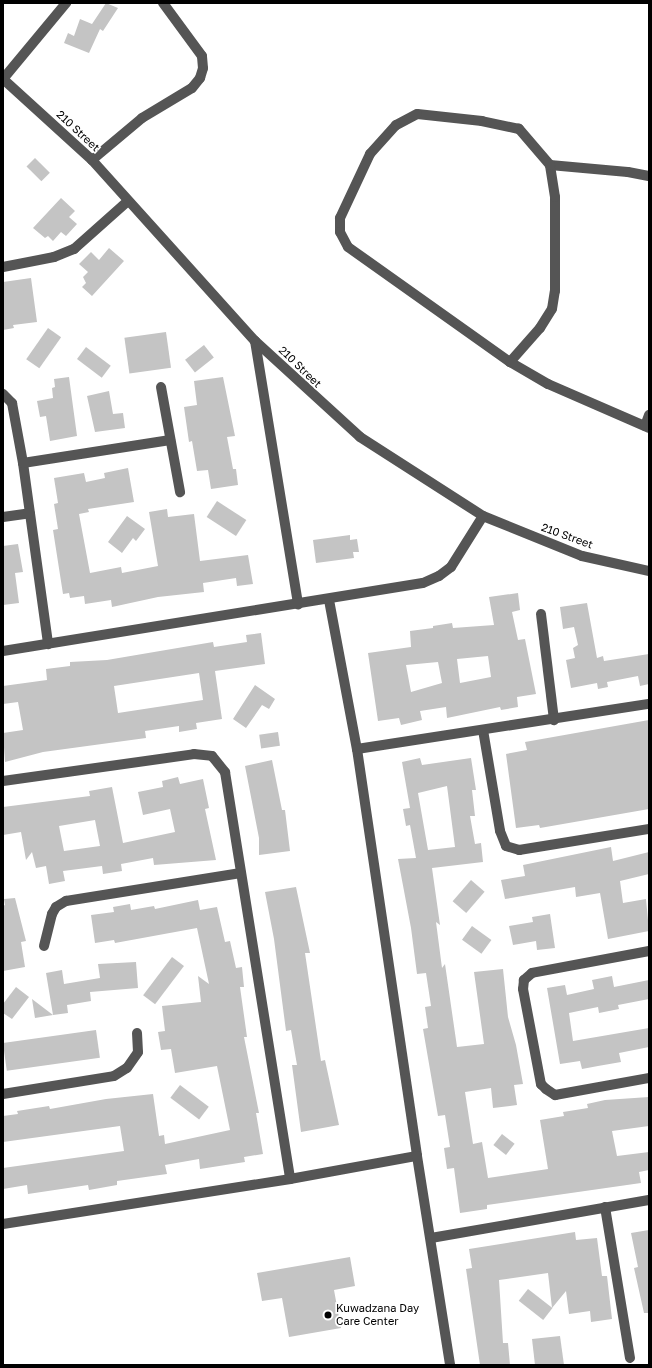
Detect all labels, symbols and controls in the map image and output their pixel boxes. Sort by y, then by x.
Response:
street label: 210 Street [54,108,102,154]
street label: 210 Street [276,344,324,390]
street label: 210 Street [539,521,595,551]
place label: Kuwadzana Day Care Center [336,1302,419,1328]
marker: Kuwadzana Day Care Center [323,1310,333,1320]

